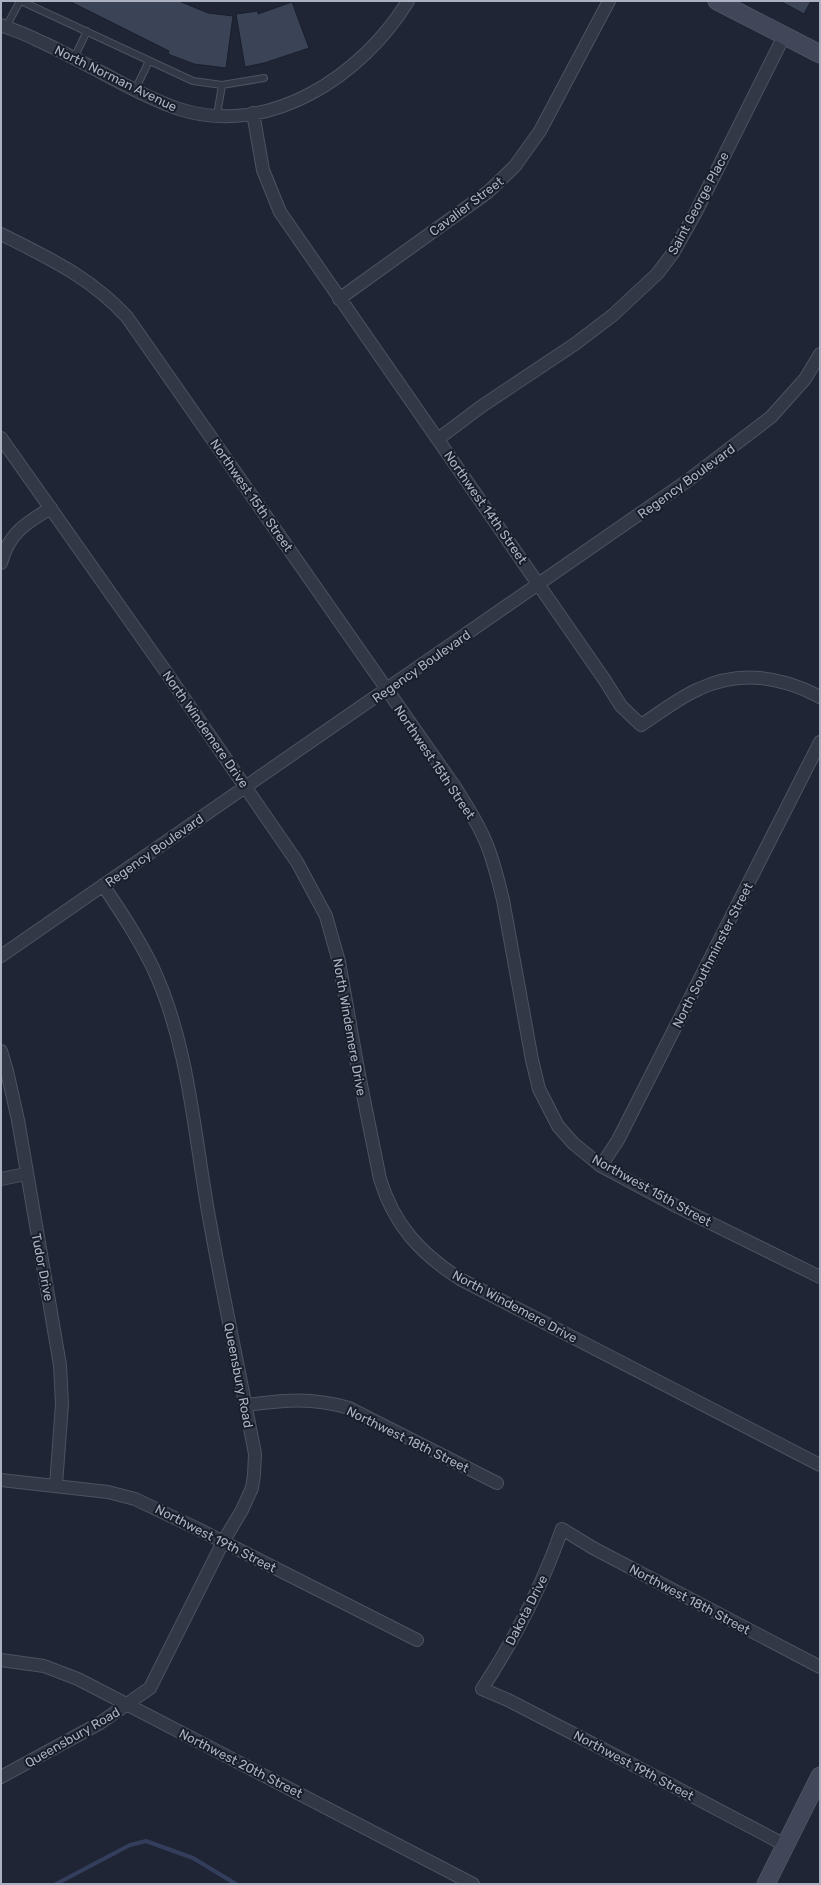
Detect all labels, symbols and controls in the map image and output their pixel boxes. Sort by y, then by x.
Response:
street label: North Norman Avenue [52,42,179,115]
street label: Saint George Place [665,149,733,258]
street label: Cavalier Street [426,174,506,239]
street label: Northwest 15th Street [207,436,296,554]
street label: Regency Boulevard [635,441,738,523]
street label: Northwest 14th Street [441,448,530,567]
street label: Regency Boulevard [369,627,474,707]
street label: North Windemere Drive [160,668,252,791]
street label: Northwest 15th Street [391,703,478,822]
street label: Regency Boulevard [102,811,207,891]
street label: North Southminster Street [669,880,756,1030]
street label: North Windemere Drive [330,957,369,1097]
street label: Northwest 15th Street [590,1151,714,1229]
street label: Tudor Drive [29,1232,56,1302]
street label: North Windemere Drive [450,1267,580,1346]
street label: Queensbury Road [221,1321,256,1429]
street label: Northwest 18th Street [344,1403,471,1476]
street label: Northwest 19th Street [153,1501,279,1576]
street label: Northwest 18th Street [627,1561,753,1638]
street label: Dakota Drive [502,1573,551,1648]
street label: Queensbury Road [22,1704,122,1771]
street label: Northwest 20th Street [177,1726,305,1801]
street label: Northwest 19th Street [571,1727,696,1803]

